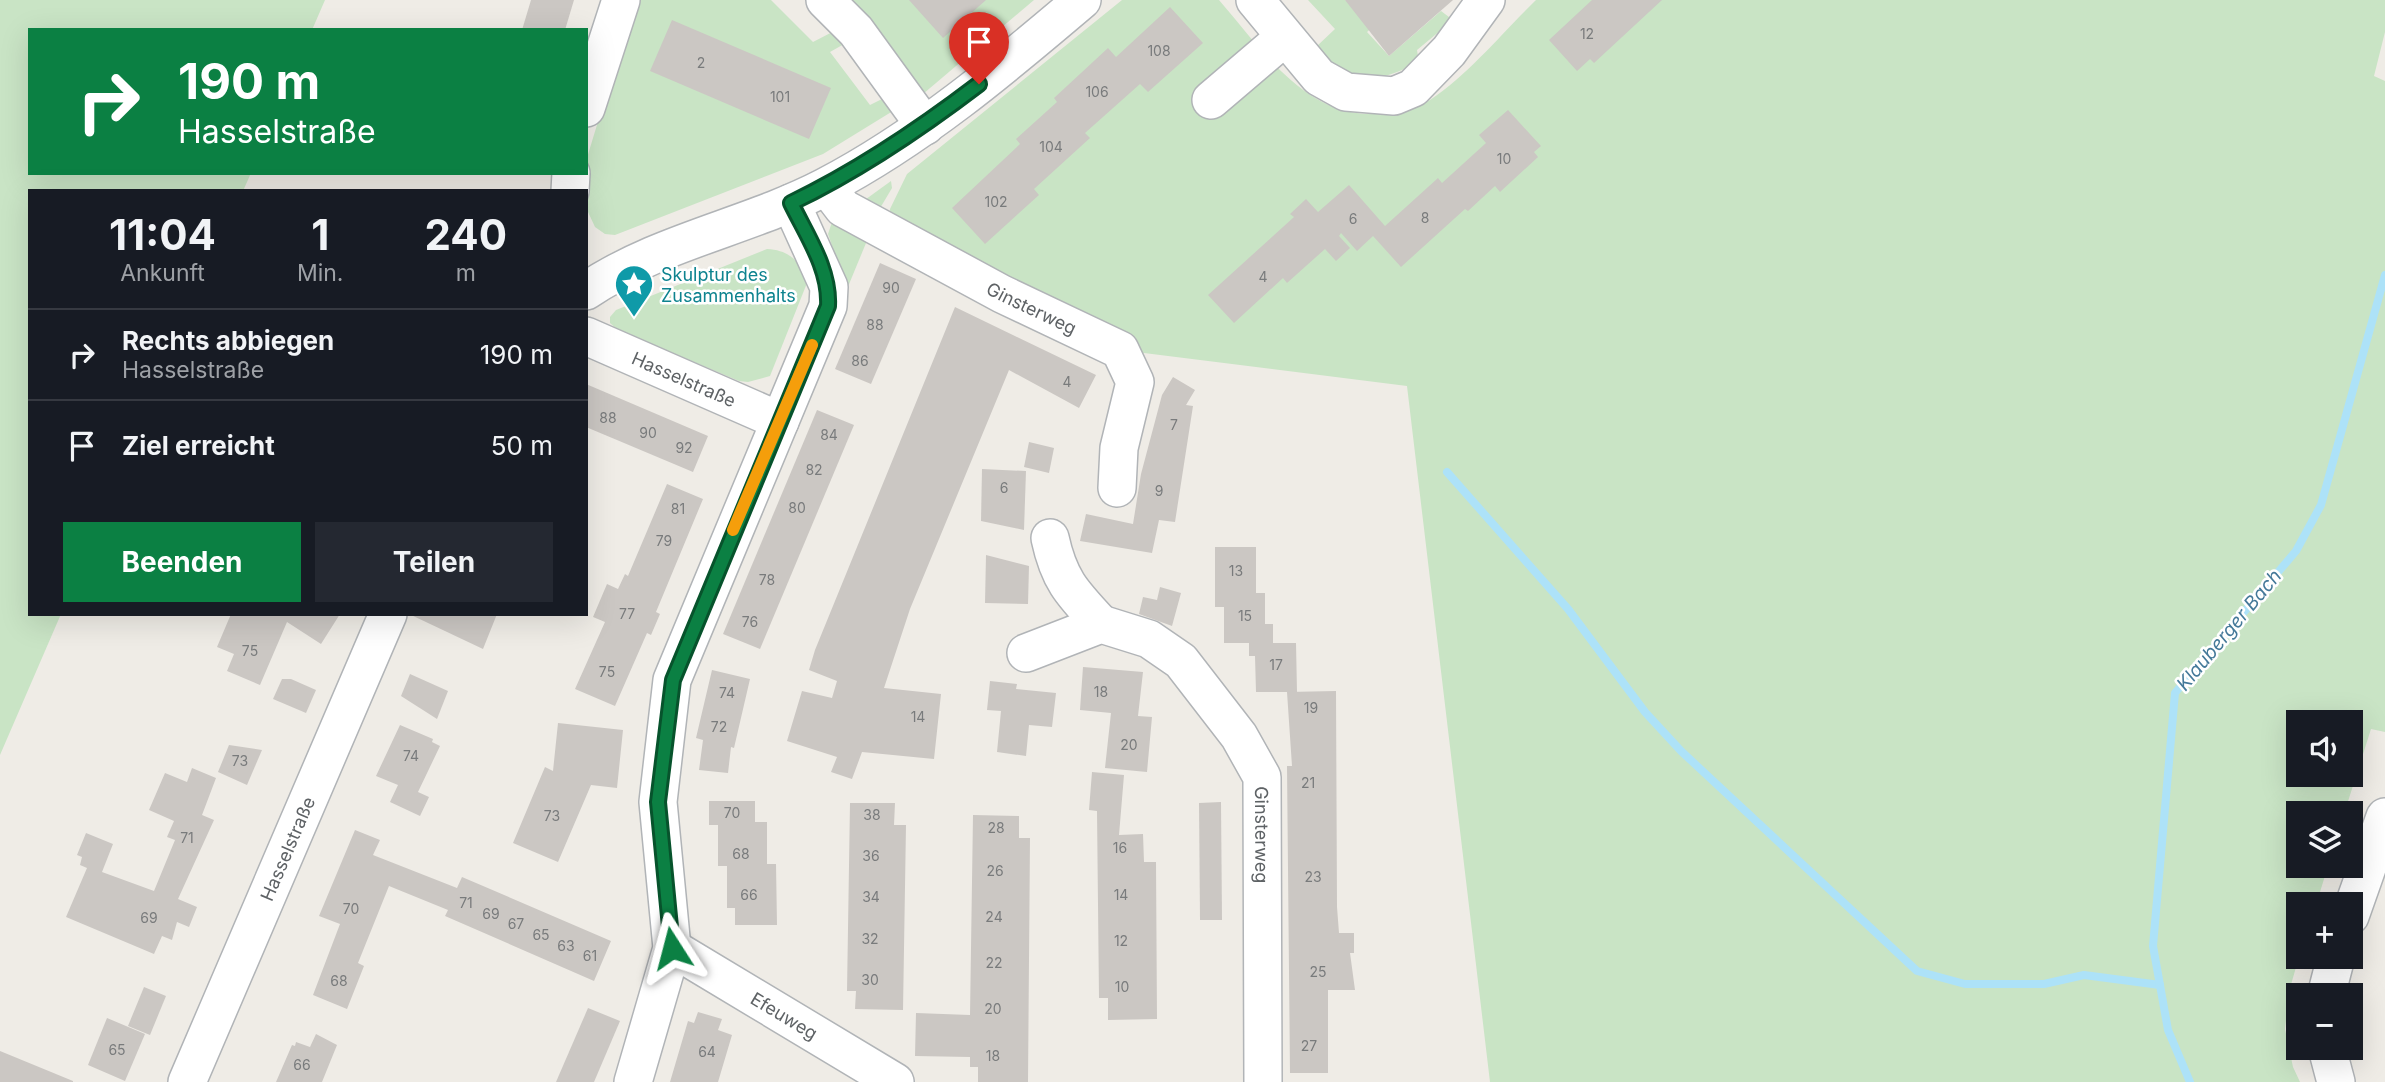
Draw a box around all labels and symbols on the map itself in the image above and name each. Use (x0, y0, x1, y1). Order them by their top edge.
pin (949, 12.0, 1009, 84)
house number: 12 (1580, 25, 1594, 42)
house number: 108 (1147, 42, 1171, 59)
house number: 2 (697, 54, 705, 71)
house number: 106 (1085, 83, 1109, 100)
house number: 101 (770, 88, 790, 105)
house number: 104 (1039, 138, 1063, 155)
house number: 10 (1497, 150, 1511, 167)
house number: 102 (984, 193, 1008, 210)
house number: 8 (1421, 209, 1429, 226)
house number: 6 (1349, 210, 1357, 227)
place icon: Skulptur des Zusammenhalts (613, 263, 655, 318)
place label: Skulptur des Zusammenhalts (661, 264, 796, 306)
house number: 4 (1258, 268, 1268, 285)
street label: Ginsterweg (983, 277, 1080, 338)
house number: 90 (882, 279, 900, 296)
house number: 88 (866, 316, 884, 333)
street label: Hasselstraße (629, 347, 739, 411)
house number: 86 (851, 352, 869, 369)
house number: 4 (1062, 373, 1072, 390)
house number: 88 (599, 409, 617, 426)
house number: 7 (1170, 416, 1178, 433)
house number: 90 (639, 424, 657, 441)
house number: 84 (820, 426, 838, 443)
house number: 92 (675, 439, 693, 456)
house number: 82 (805, 461, 823, 478)
house number: 6 (1000, 479, 1008, 496)
house number: 9 (1155, 482, 1163, 499)
house number: 80 (788, 499, 806, 516)
house number: 81 (671, 500, 685, 517)
house number: 79 (656, 532, 672, 549)
house number: 13 (1229, 562, 1243, 579)
water label: Klauberger Bach (2172, 565, 2286, 695)
house number: 78 (759, 571, 775, 588)
house number: 77 (619, 605, 635, 622)
house number: 15 (1238, 607, 1252, 624)
house number: 76 (742, 613, 758, 630)
house number: 75 (242, 642, 258, 659)
house number: 17 (1269, 656, 1283, 673)
house number: 75 (599, 663, 615, 680)
house number: 18 (1094, 683, 1108, 700)
house number: 74 (719, 684, 735, 701)
house number: 19 (1304, 699, 1318, 716)
house number: 14 (911, 708, 925, 725)
house number: 72 (711, 718, 727, 735)
house number: 20 (1120, 736, 1138, 753)
house number: 74 (403, 747, 419, 764)
house number: 73 (232, 752, 248, 769)
house number: 21 (1301, 774, 1315, 791)
street label: Ginsterweg (1252, 786, 1273, 883)
street label: Hasselstraße (256, 793, 319, 904)
house number: 70 (724, 804, 740, 821)
house number: 38 (863, 806, 881, 823)
house number: 73 (544, 807, 560, 824)
house number: 28 (987, 819, 1005, 836)
house number: 71 (180, 829, 194, 846)
house number: 16 (1113, 839, 1127, 856)
house number: 68 (732, 845, 750, 862)
house number: 36 (862, 847, 880, 864)
house number: 26 (986, 862, 1004, 879)
house number: 23 (1304, 868, 1322, 885)
house number: 66 (740, 886, 758, 903)
house number: 14 (1114, 886, 1128, 903)
house number: 34 (862, 888, 880, 905)
house number: 71 (459, 894, 473, 911)
house number: 70 (343, 900, 359, 917)
house number: 69 (482, 905, 500, 922)
house number: 24 (985, 908, 1003, 925)
house number: 69 (140, 909, 158, 926)
position arrow (635, 911, 709, 985)
house number: 67 (508, 915, 524, 932)
house number: 65 (532, 926, 550, 943)
house number: 32 (861, 930, 879, 947)
house number: 12 (1114, 932, 1128, 949)
house number: 63 (557, 937, 575, 954)
house number: 61 (583, 947, 597, 964)
house number: 22 (985, 954, 1003, 971)
house number: 25 (1309, 963, 1327, 980)
house number: 30 (861, 971, 879, 988)
house number: 68 (330, 972, 348, 989)
house number: 10 (1115, 978, 1129, 995)
street label: Efeuweg (747, 987, 821, 1044)
house number: 20 (984, 1000, 1002, 1017)
house number: 27 (1301, 1037, 1317, 1054)
house number: 65 (108, 1041, 126, 1058)
house number: 64 (698, 1043, 716, 1060)
house number: 18 (986, 1047, 1000, 1064)
house number: 66 (293, 1056, 311, 1073)

